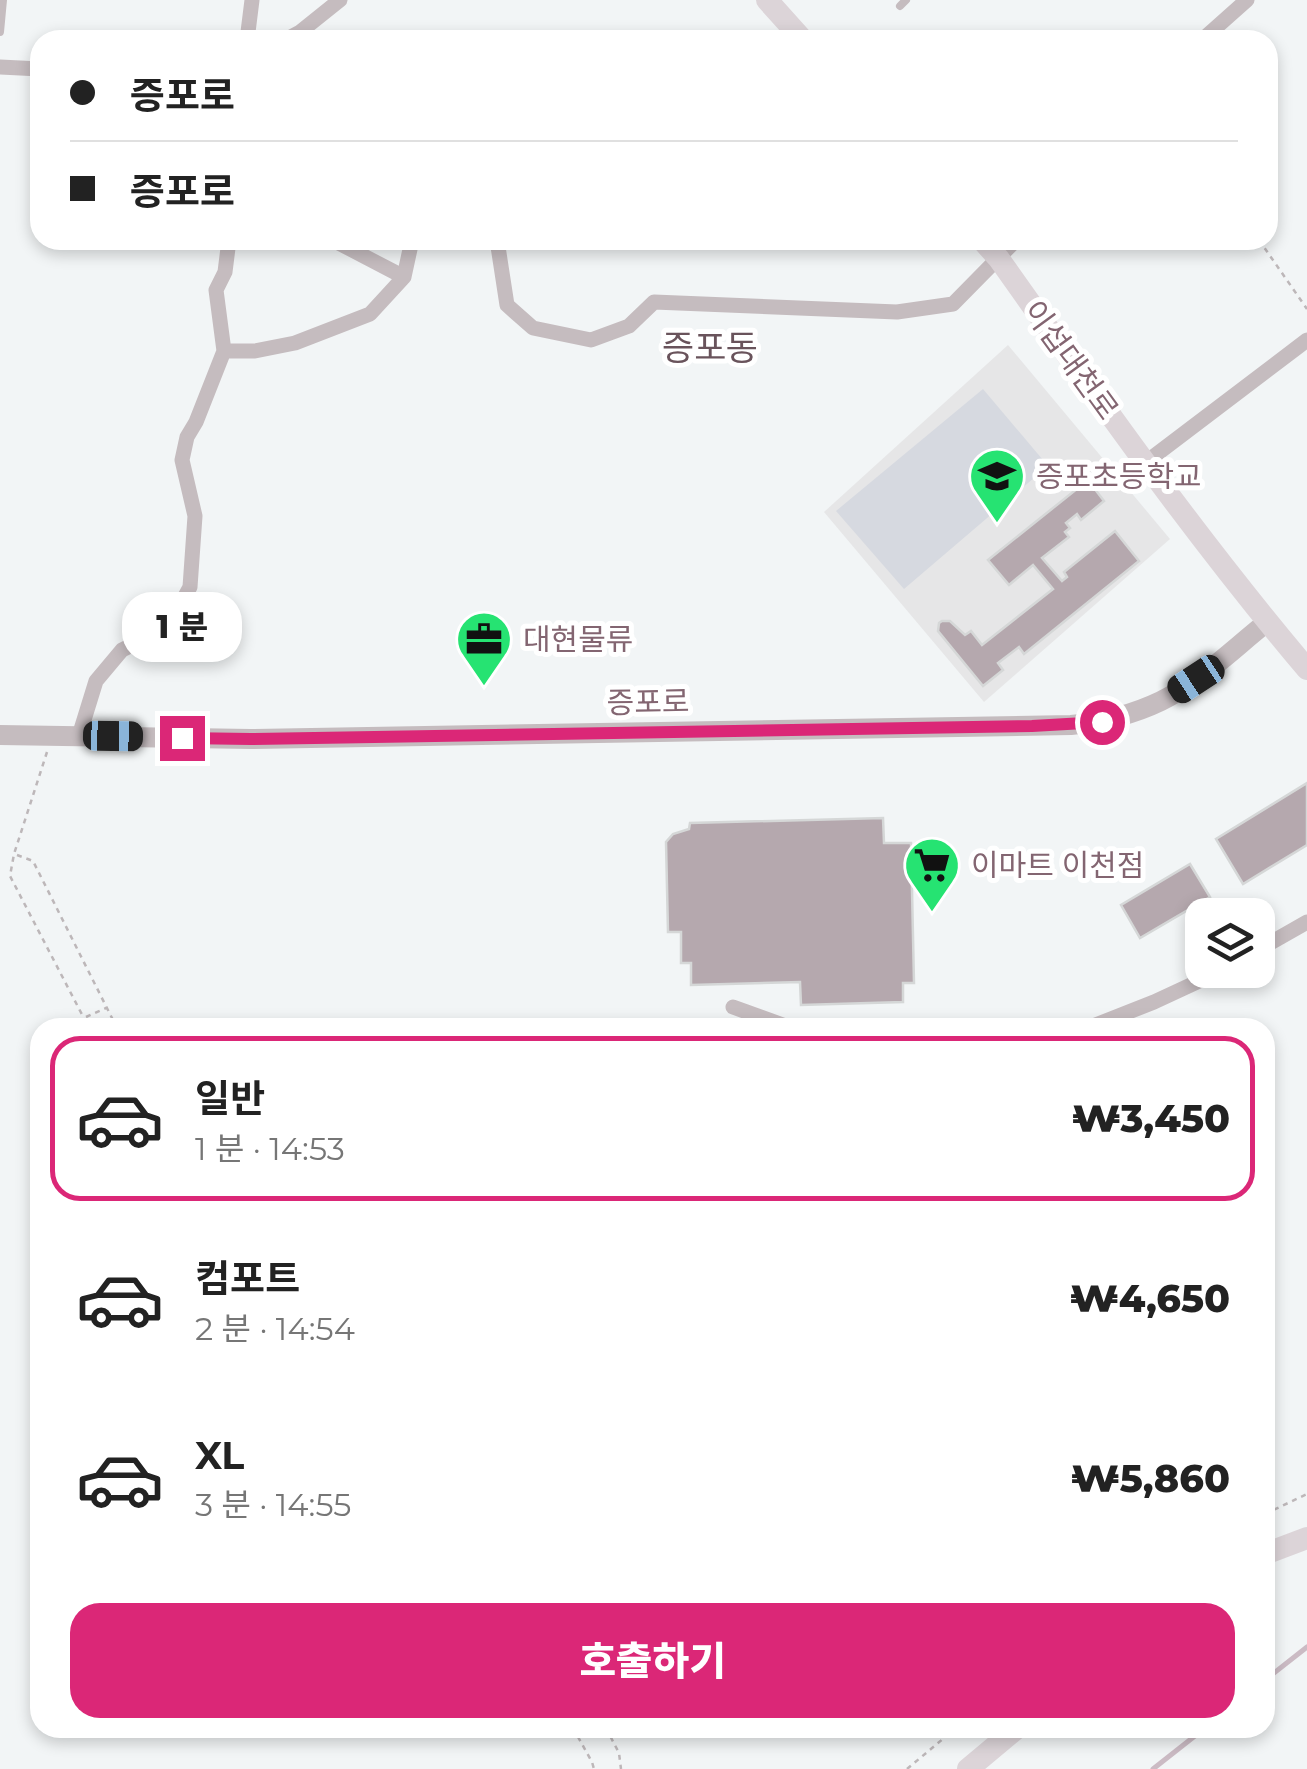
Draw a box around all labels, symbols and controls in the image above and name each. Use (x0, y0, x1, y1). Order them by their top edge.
text: 증포로 (130, 72, 235, 119)
text: 증포로 (130, 168, 235, 215)
street label: 이섭대천로 (1015, 293, 1127, 427)
district label: 증포동 (662, 326, 758, 369)
school or university icon: 증포초등학교 (967, 446, 1027, 525)
place label: 증포초등학교 (1036, 458, 1202, 495)
callout: 1 분 (122, 593, 242, 663)
text: 1 분 (156, 607, 208, 646)
office icon: 대현물류 (454, 609, 514, 688)
place label: 대현물류 (523, 621, 633, 658)
car (1163, 650, 1229, 708)
street label: 증포로 (606, 683, 690, 721)
route start (1080, 700, 1125, 745)
route end (160, 716, 205, 761)
car (83, 720, 143, 752)
supermarket icon: 이마트 이천점 (902, 835, 962, 914)
place label: 이마트 이천점 (971, 847, 1144, 884)
map controls (1185, 898, 1275, 988)
button: layers (1185, 898, 1275, 988)
icon: car (75, 1074, 165, 1164)
text: 일반 (195, 1075, 265, 1122)
text: ₩3,450 (1072, 1095, 1230, 1142)
text: 1 분 · 14:53 (195, 1129, 345, 1168)
icon: car (75, 1254, 165, 1344)
text: 컴포트 (195, 1255, 300, 1302)
text: ₩4,650 (1070, 1275, 1230, 1322)
text: 2 분 · 14:54 (195, 1309, 355, 1348)
text: XL (195, 1432, 244, 1479)
icon: car (75, 1434, 165, 1524)
text: ₩5,860 (1071, 1455, 1230, 1502)
text: 3 분 · 14:55 (195, 1485, 351, 1524)
button: 호출하기 (70, 1603, 1235, 1718)

